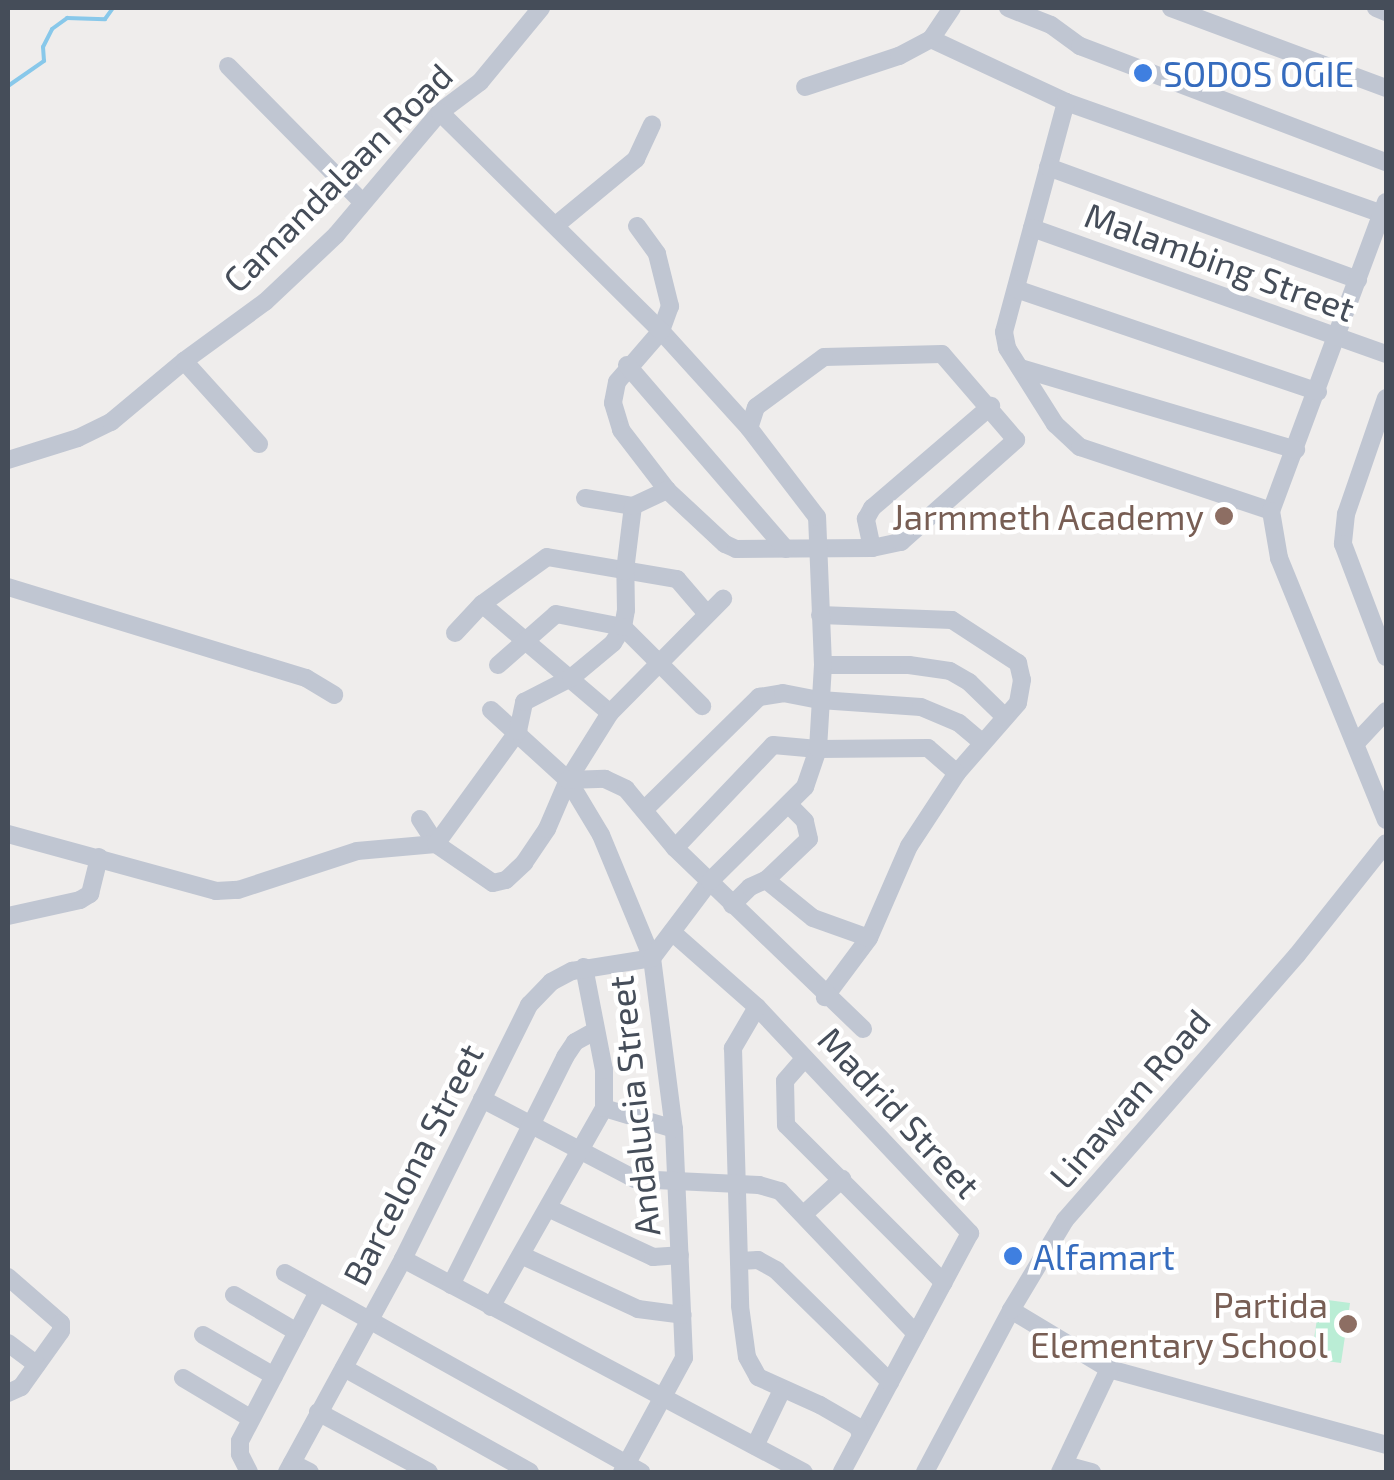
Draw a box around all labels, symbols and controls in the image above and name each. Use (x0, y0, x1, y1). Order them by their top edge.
place label: SODOS OGIE (1163, 52, 1354, 94)
street label: Camandalaan Road (214, 54, 460, 300)
marker: SODOS OGIE (1132, 62, 1154, 84)
street label: Malambing Street (1080, 193, 1360, 329)
place label: Jarmmeth Academy (891, 495, 1204, 537)
marker: Jarmmeth Academy (1213, 505, 1235, 527)
street label: Andalucia Street (598, 974, 668, 1238)
street label: Linawan Road (1040, 1000, 1218, 1196)
street label: Madrid Street (810, 1018, 990, 1206)
street label: Barcelona Street (333, 1036, 491, 1292)
place label: Alfamart (1033, 1235, 1175, 1277)
marker: Alfamart (1002, 1245, 1024, 1267)
place label: Partida Elementary School (1029, 1283, 1328, 1365)
marker: Partida Elementary School (1337, 1313, 1359, 1335)

